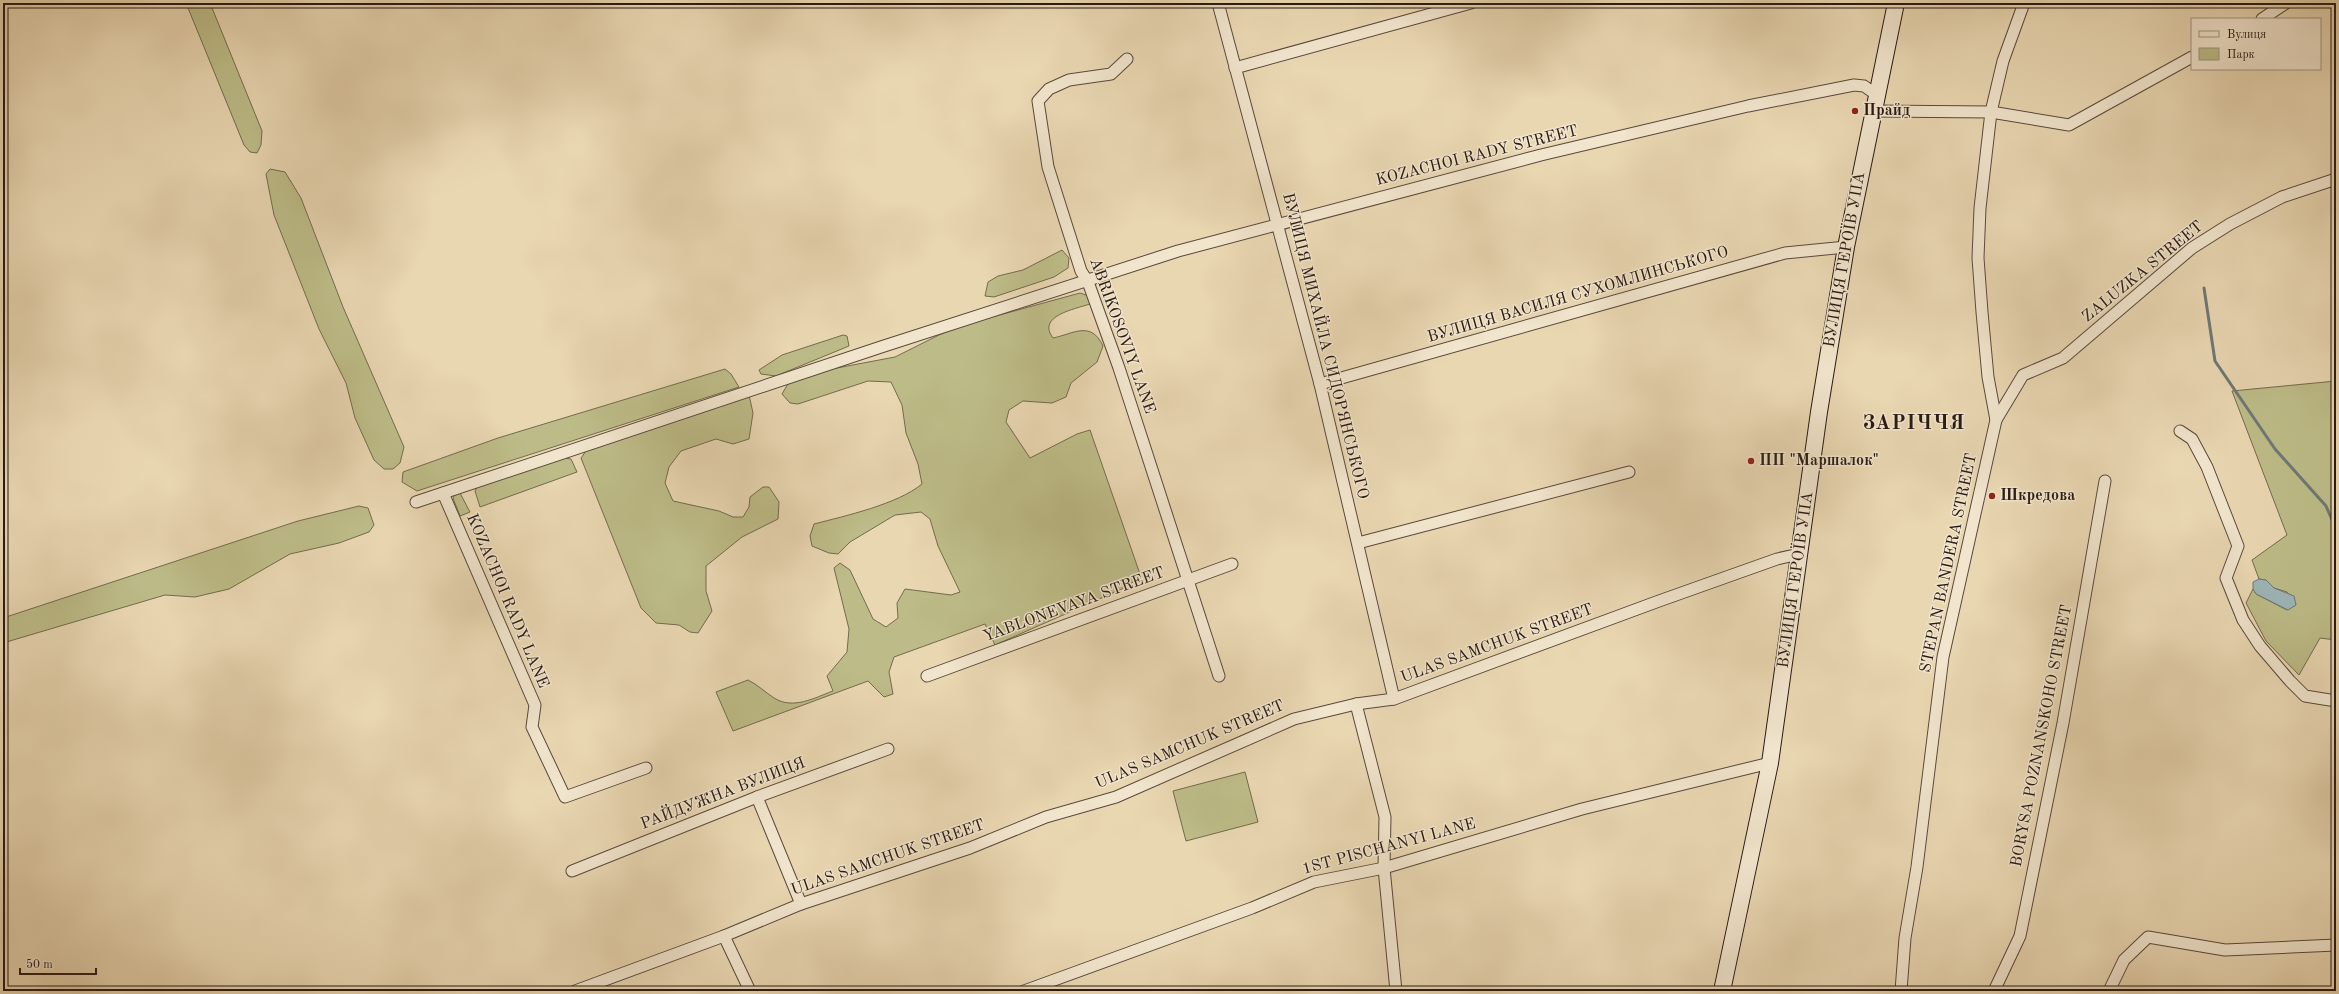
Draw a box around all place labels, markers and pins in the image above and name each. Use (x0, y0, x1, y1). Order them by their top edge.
place label: Прайд (1863, 103, 1910, 119)
marker: Прайд (1850, 106, 1860, 116)
place label: ПП "Маршалок" (1759, 453, 1879, 469)
marker: ПП "Маршалок" (1746, 456, 1756, 466)
place label: Шкредова (2000, 488, 2075, 504)
marker: Шкредова (1987, 491, 1997, 501)

